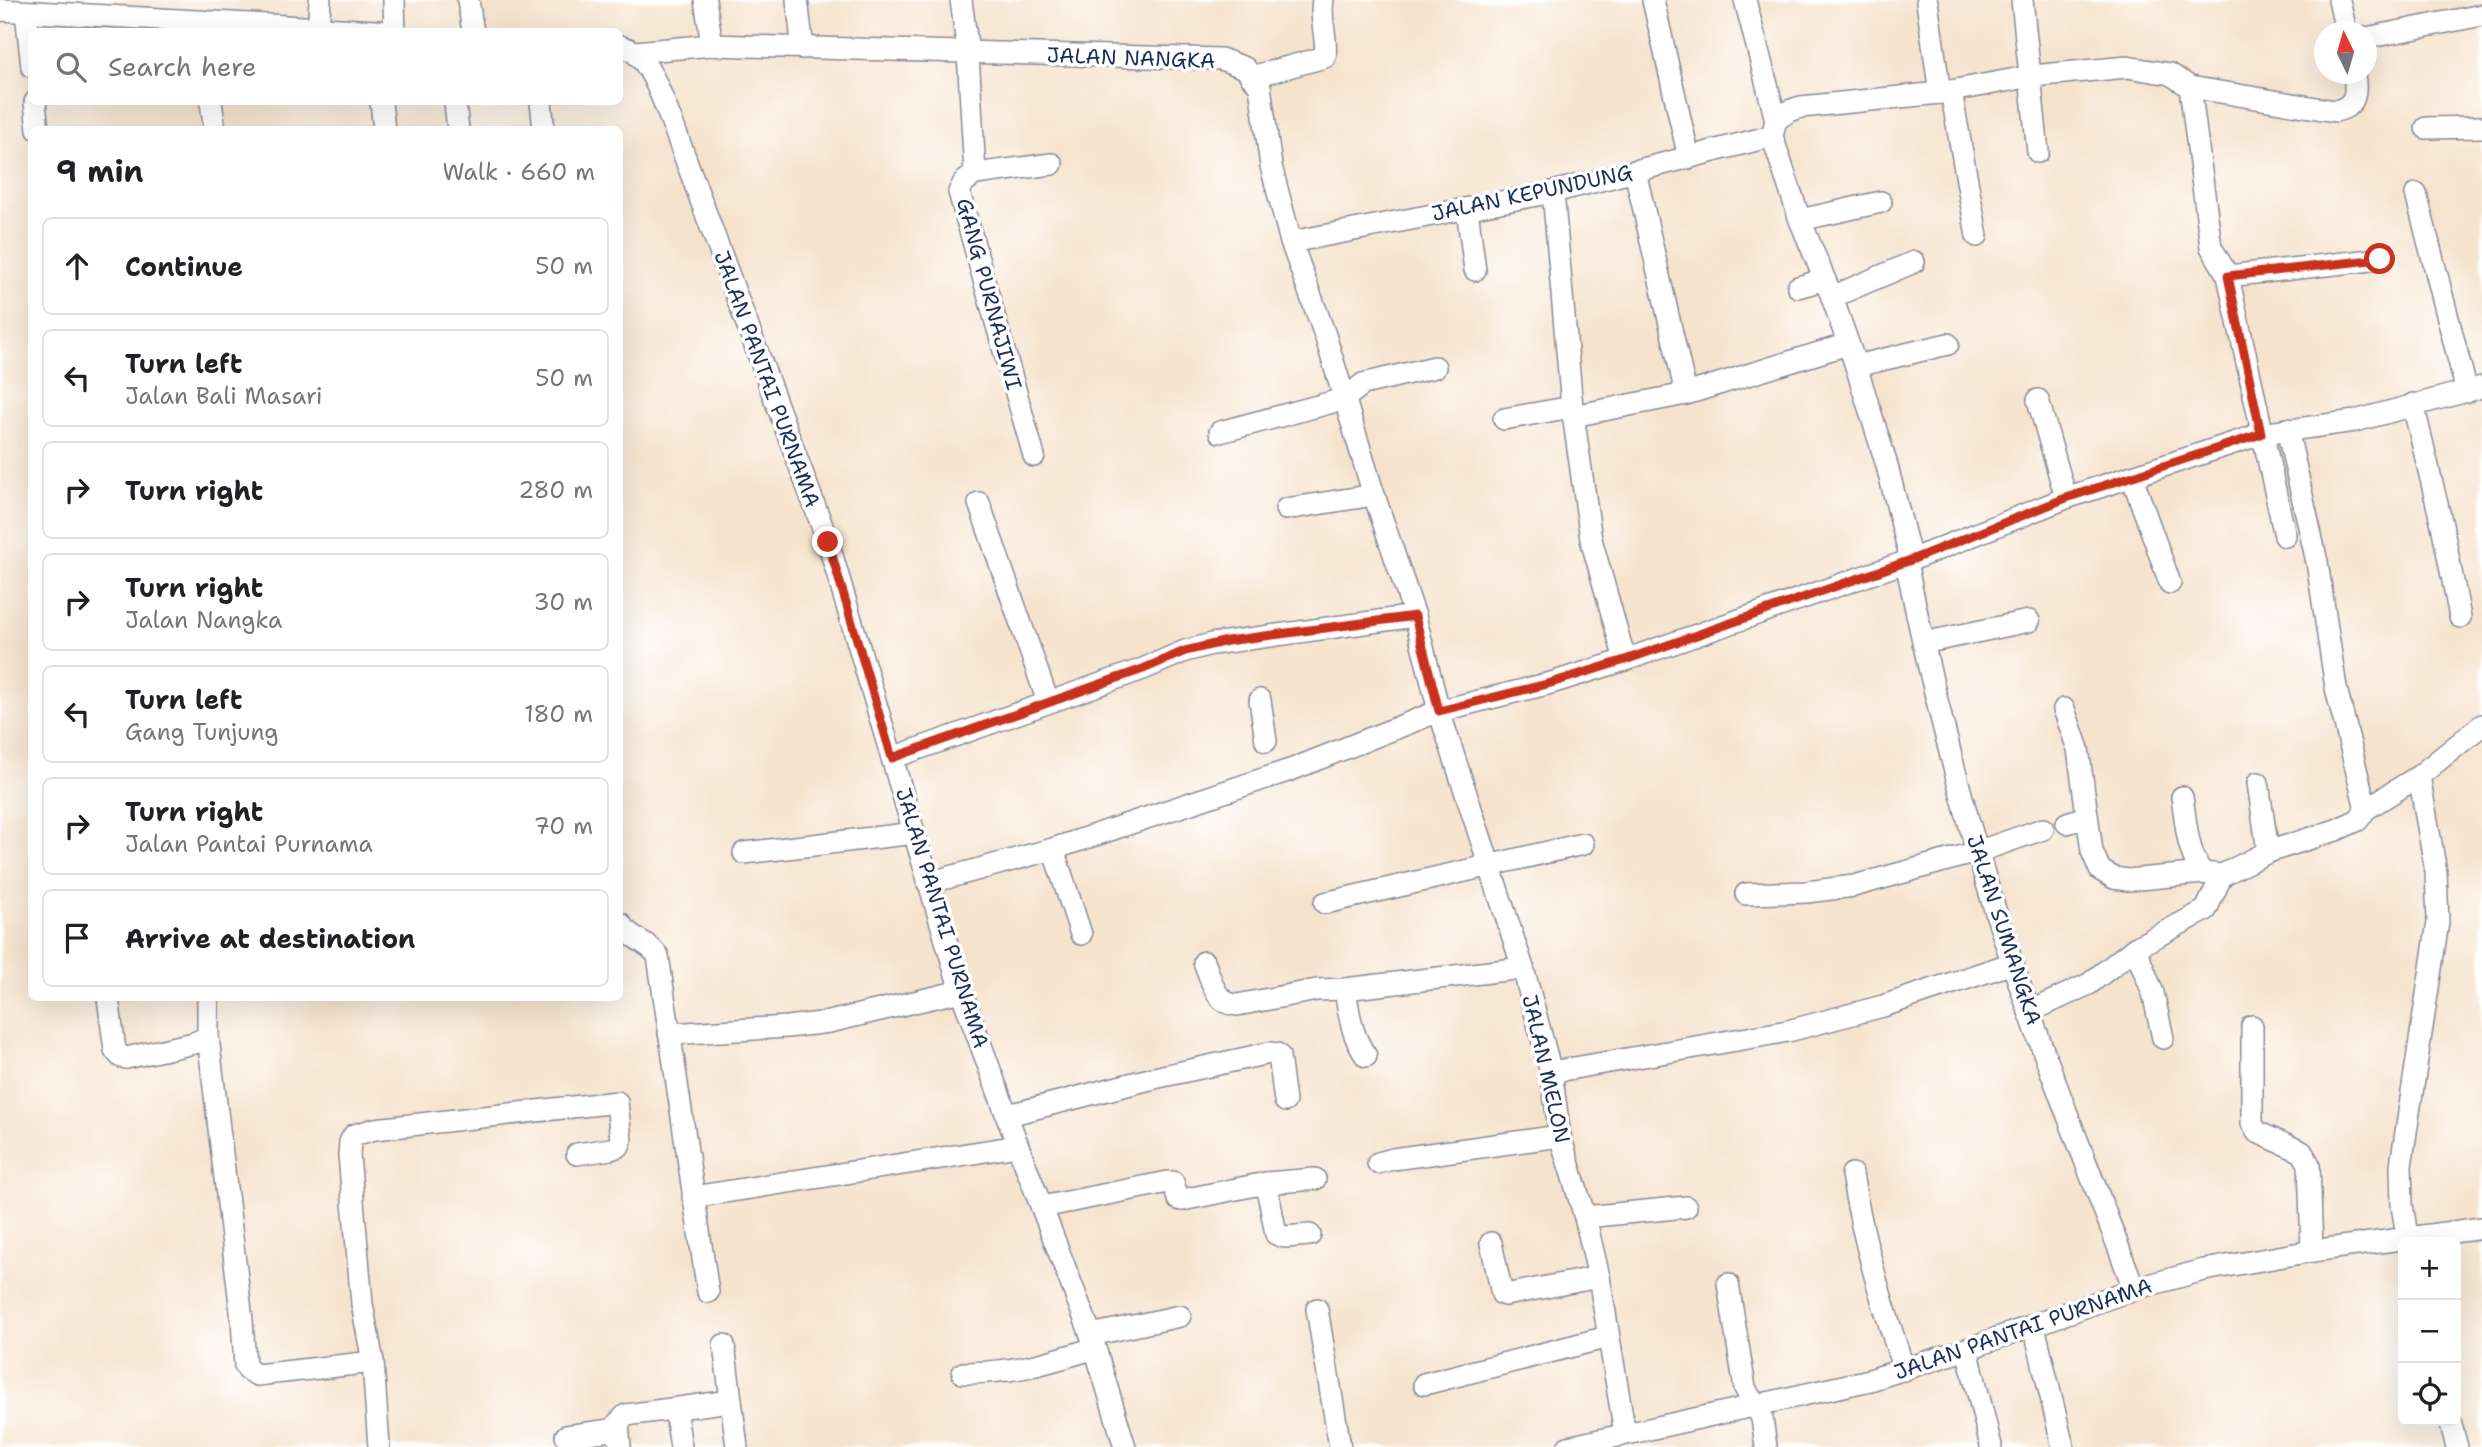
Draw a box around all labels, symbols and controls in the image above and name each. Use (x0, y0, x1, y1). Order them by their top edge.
north arrow (2314, 21, 2377, 84)
search box (28, 28, 623, 105)
street label: JALAN NANGKA (1046, 41, 1216, 75)
icon: search (52, 48, 90, 86)
text: Search here (108, 49, 257, 84)
text: 9 min (56, 151, 143, 192)
text: Walk · 660 m (442, 157, 595, 187)
street label: JALAN KEPUNDUNG (1429, 158, 1635, 228)
street label: GANG PURNAJIWI (950, 195, 1028, 393)
route start (2364, 243, 2395, 274)
icon: ahead (58, 247, 96, 285)
street label: JALAN PANTAI PURNAMA (707, 247, 827, 511)
text: Continue (125, 249, 243, 284)
text: 50 m (535, 251, 593, 281)
text: Turn left (125, 346, 242, 381)
icon: left (58, 359, 96, 397)
text: 50 m (535, 363, 593, 393)
text: Jalan Bali Masari (125, 381, 323, 411)
icon: right (58, 471, 96, 509)
text: Turn right (125, 473, 263, 508)
text: 280 m (518, 475, 593, 505)
route end (812, 526, 843, 557)
text: Turn right (125, 570, 263, 605)
icon: right (58, 583, 96, 621)
text: 30 m (534, 587, 593, 617)
text: Jalan Nangka (125, 605, 282, 635)
text: Turn left (125, 682, 242, 717)
icon: left (58, 695, 96, 733)
text: 180 m (524, 699, 593, 729)
text: Gang Tunjung (125, 717, 278, 747)
street label: JALAN PANTAI PURNAMA (889, 784, 995, 1052)
text: Turn right (125, 794, 263, 829)
icon: right (58, 807, 96, 845)
text: 70 m (534, 811, 593, 841)
text: Jalan Pantai Purnama (125, 829, 373, 859)
street label: JALAN SUMANGKA (1960, 831, 2048, 1029)
icon: arrive (58, 919, 96, 957)
text: Arrive at destination (125, 921, 415, 956)
street label: JALAN MELON (1515, 992, 1577, 1146)
map controls (2398, 1237, 2461, 1426)
button: + (2398, 1237, 2461, 1300)
street label: JALAN PANTAI PURNAMA (1890, 1272, 2156, 1386)
button: − (2398, 1300, 2461, 1363)
button: locate (2398, 1363, 2461, 1426)

